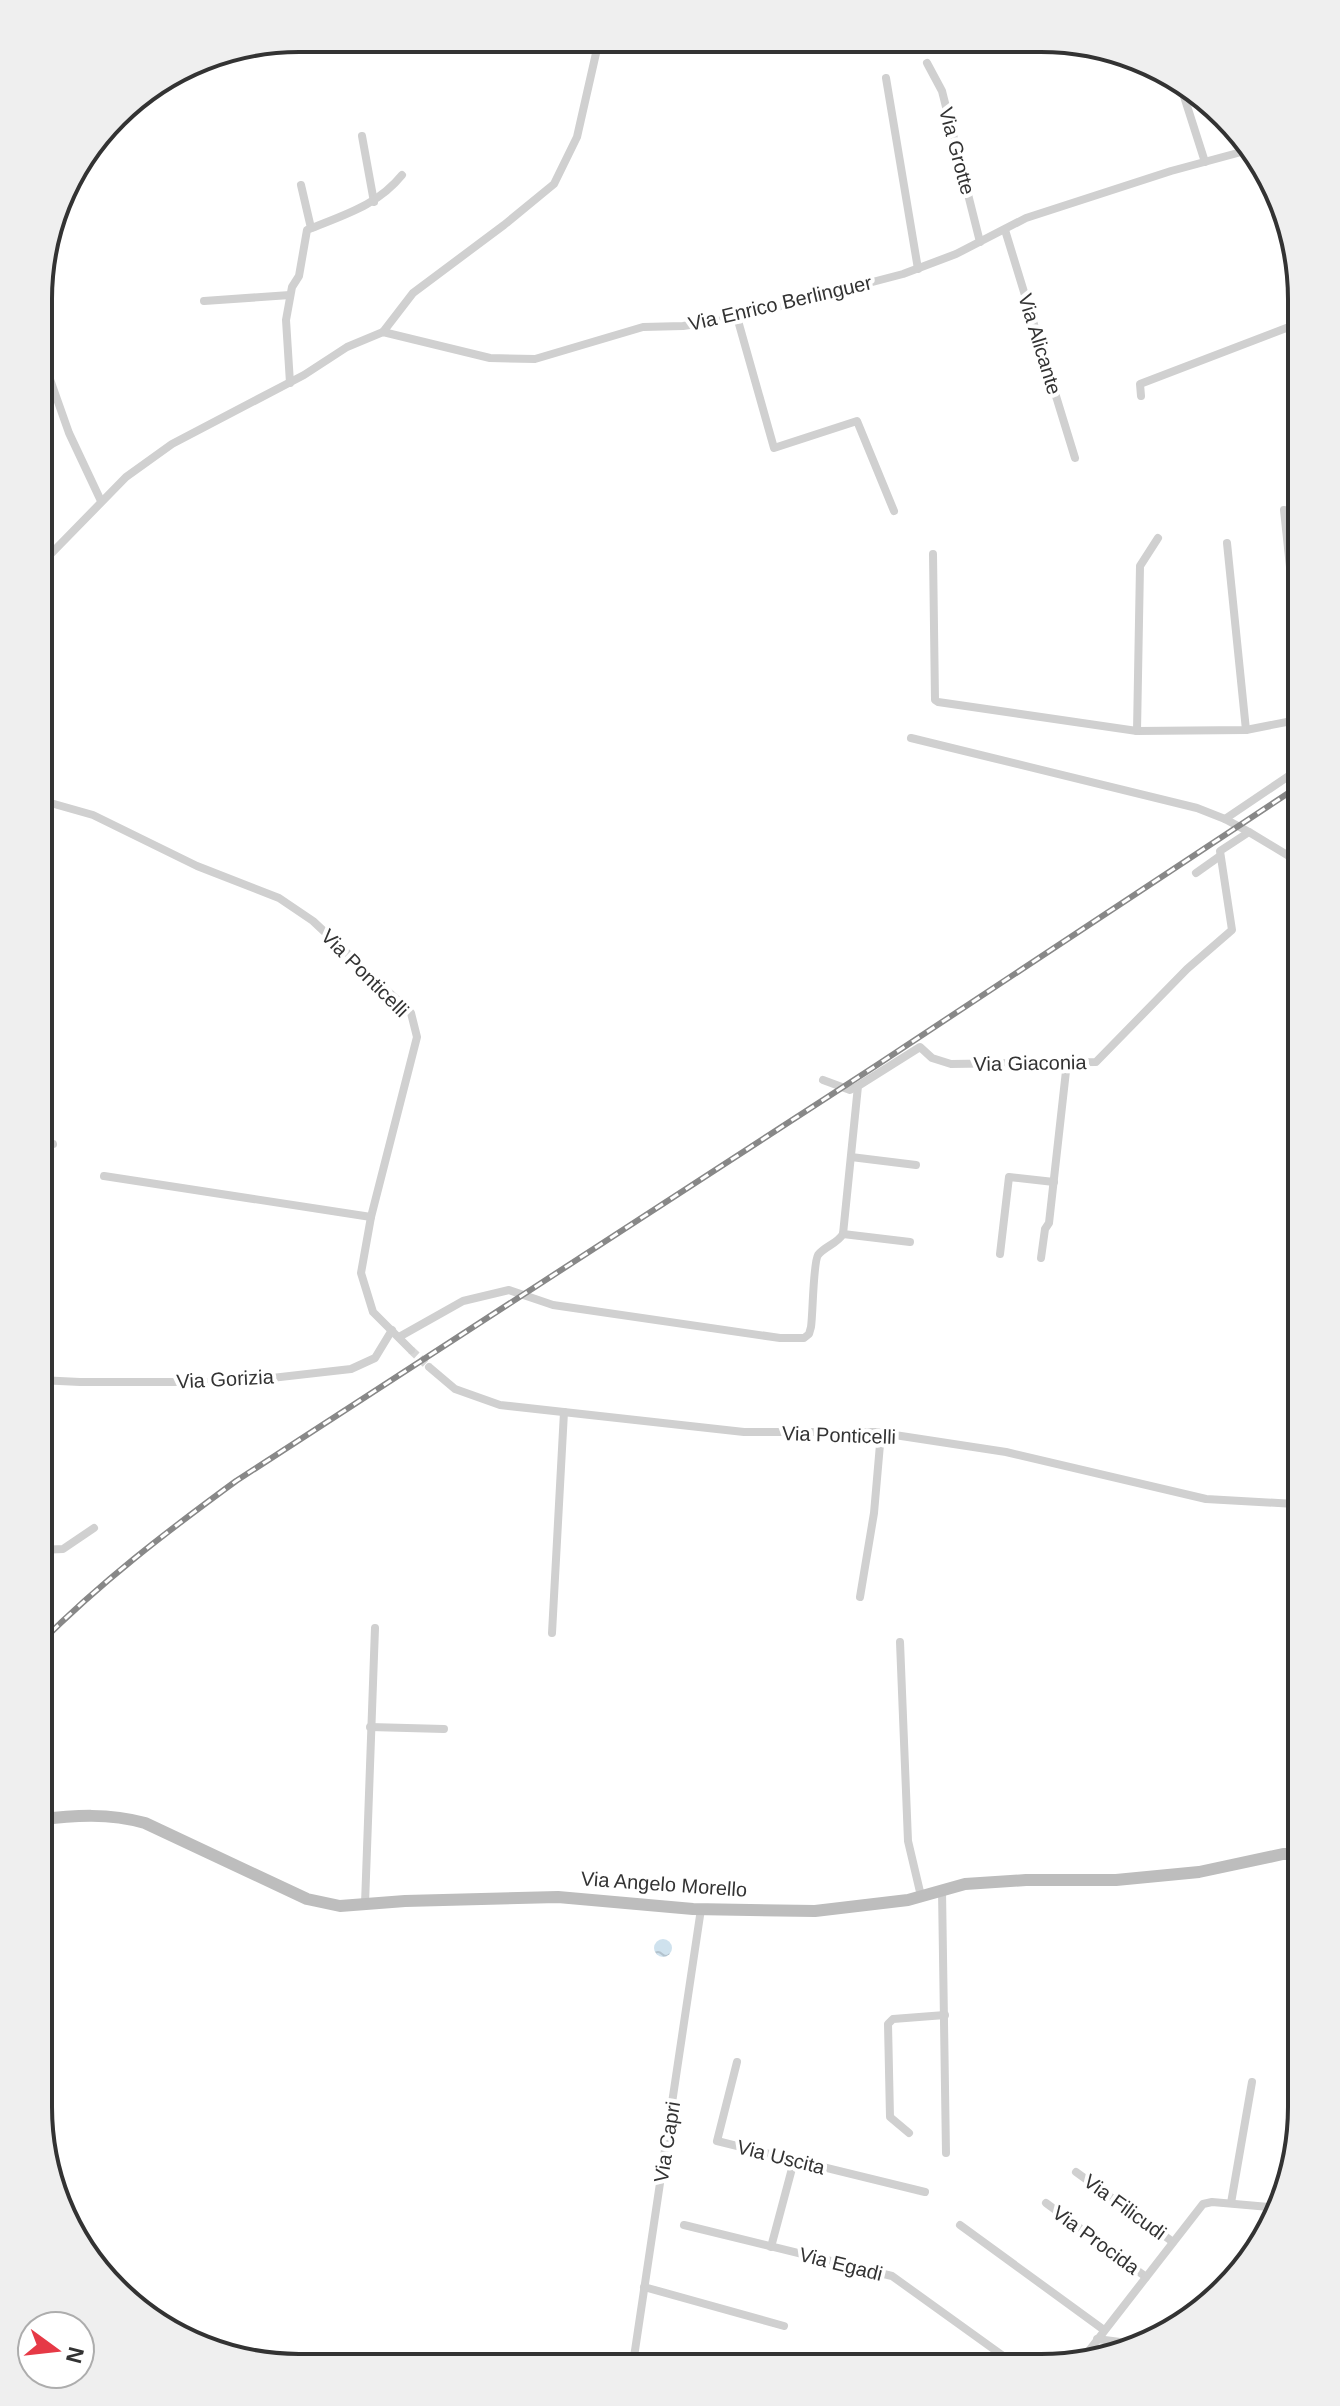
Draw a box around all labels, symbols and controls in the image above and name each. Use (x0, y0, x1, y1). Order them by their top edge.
street label: Via Grotte (935, 105, 979, 197)
street label: Via Enrico Berlinguer (686, 271, 874, 335)
street label: Via Alicante (1014, 291, 1066, 397)
street label: Via Ponticelli (317, 925, 413, 1021)
street label: Via Giaconia (973, 1051, 1088, 1075)
street label: Via Gorizia (176, 1365, 275, 1393)
street label: Via Ponticelli (782, 1422, 896, 1448)
street label: Via Angelo Morello (580, 1867, 748, 1901)
street label: Via Capri (650, 2100, 684, 2184)
street label: Via Uscita (735, 2135, 828, 2179)
street label: Via Filicudi (1080, 2170, 1170, 2244)
street label: Via Procida (1048, 2201, 1144, 2279)
street label: Via Egadi (797, 2243, 885, 2285)
north arrow (16, 2310, 96, 2390)
text: N (61, 2344, 89, 2366)

